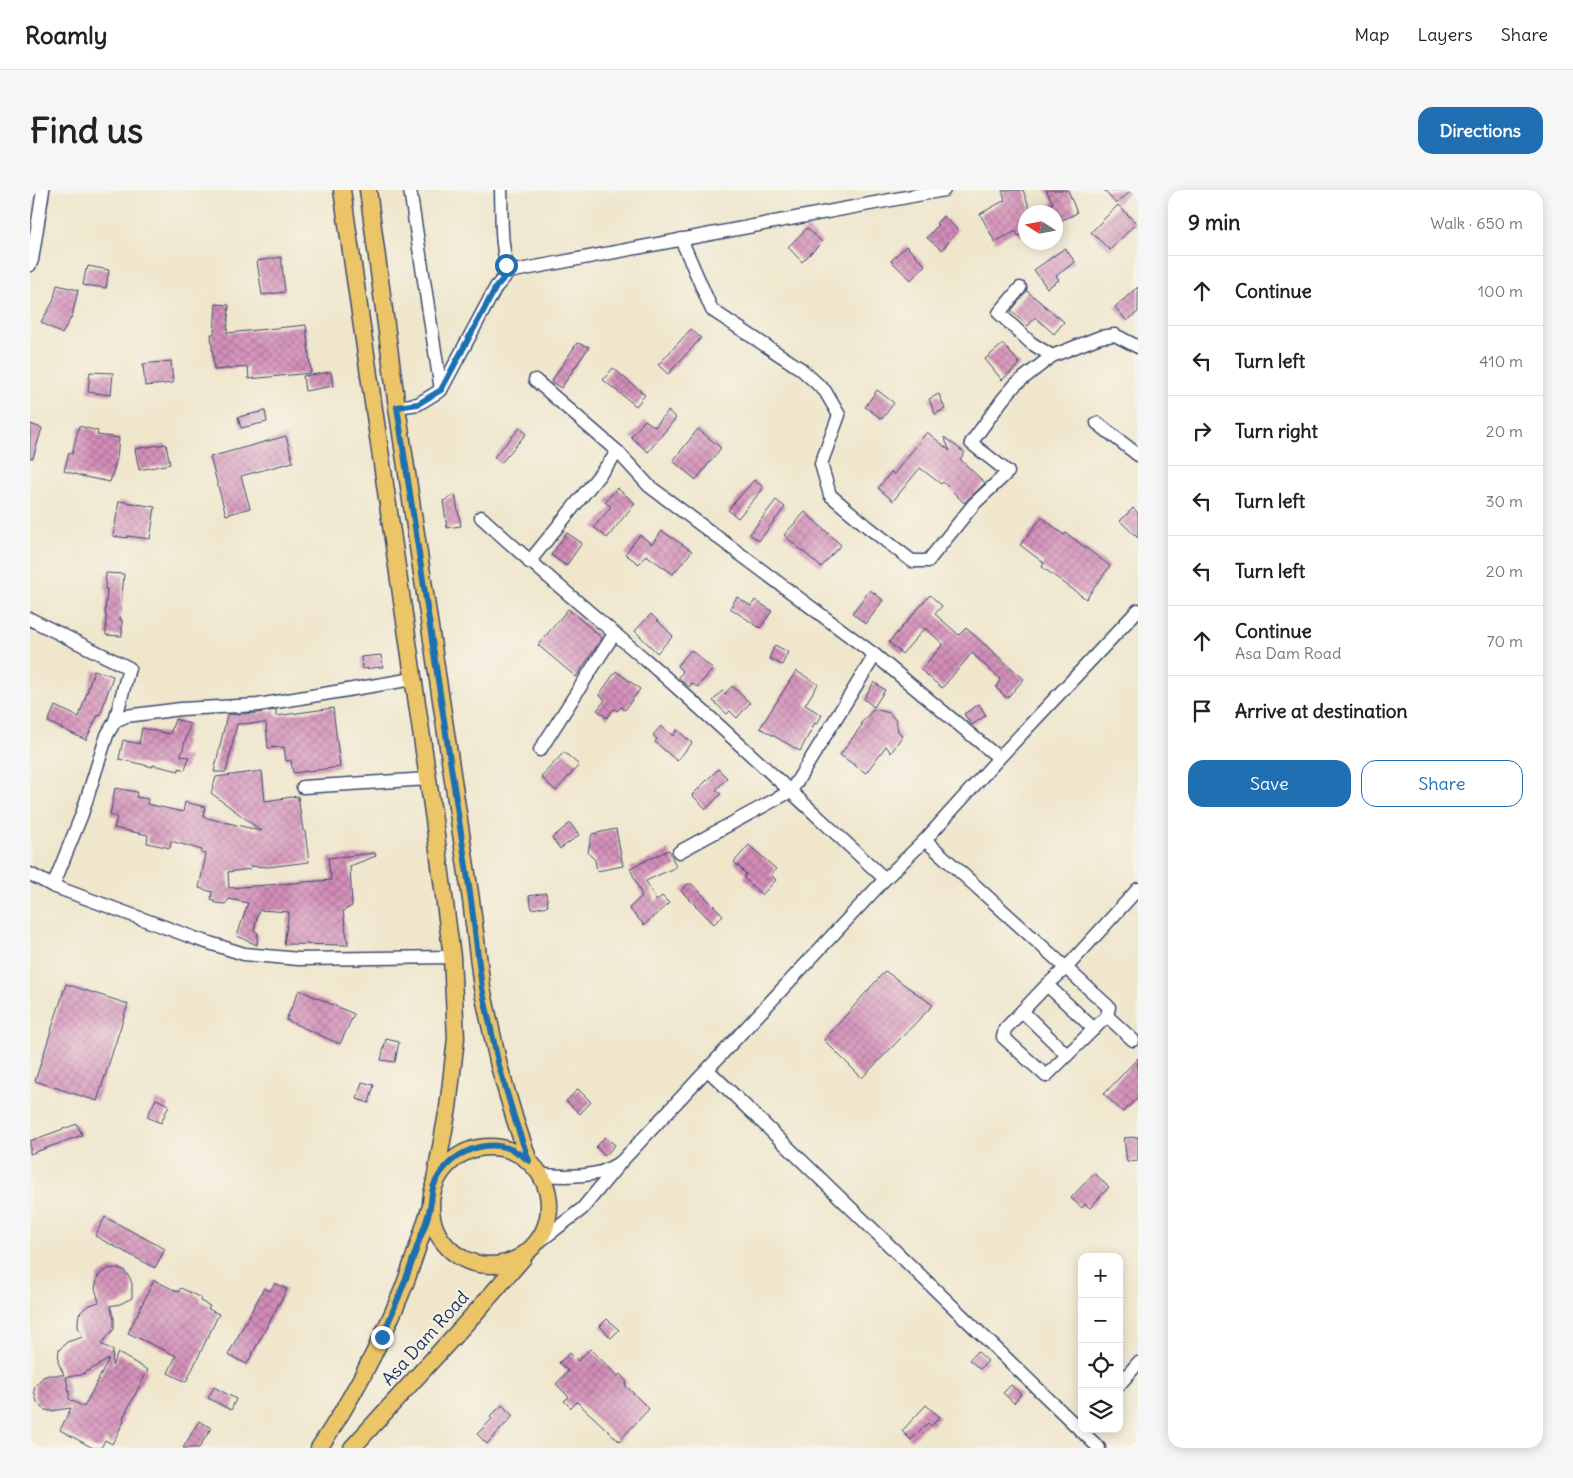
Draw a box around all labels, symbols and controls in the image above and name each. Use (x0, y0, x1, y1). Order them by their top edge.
text: Roamly (25, 20, 107, 50)
text: Map (1354, 23, 1389, 46)
text: Layers (1417, 23, 1473, 46)
text: Share (1501, 23, 1548, 46)
button: Directions (1418, 107, 1543, 154)
text: Find us (30, 108, 143, 152)
north arrow (1018, 205, 1063, 250)
text: 9 min (1188, 209, 1240, 236)
text: Walk · 650 m (1430, 213, 1523, 233)
route start (495, 254, 518, 277)
icon: ahead (1188, 277, 1216, 305)
text: Continue (1235, 279, 1312, 303)
text: 100 m (1478, 281, 1523, 301)
icon: left (1188, 347, 1216, 375)
text: Turn left (1235, 349, 1305, 373)
text: 410 m (1479, 351, 1523, 371)
icon: right (1188, 417, 1216, 445)
text: Turn right (1235, 419, 1318, 443)
text: 20 m (1486, 421, 1523, 441)
icon: left (1188, 487, 1216, 515)
text: Turn left (1235, 489, 1305, 513)
text: 30 m (1486, 491, 1523, 511)
icon: left (1188, 557, 1216, 585)
text: Turn left (1235, 559, 1305, 583)
text: 20 m (1486, 561, 1523, 581)
text: Continue (1235, 619, 1312, 643)
icon: ahead (1188, 627, 1216, 655)
text: 70 m (1487, 631, 1523, 651)
text: Asa Dam Road (1235, 643, 1341, 663)
icon: arrive (1188, 697, 1216, 725)
text: Arrive at destination (1235, 699, 1408, 723)
button: Save (1188, 760, 1351, 807)
button: Share (1361, 760, 1523, 807)
map controls (1078, 1253, 1123, 1433)
button: + (1078, 1253, 1123, 1298)
street label: Asa Dam Road (376, 1286, 474, 1390)
button: − (1078, 1298, 1123, 1343)
route end (371, 1326, 394, 1349)
button: locate (1078, 1343, 1123, 1388)
button: layers (1078, 1388, 1123, 1433)

